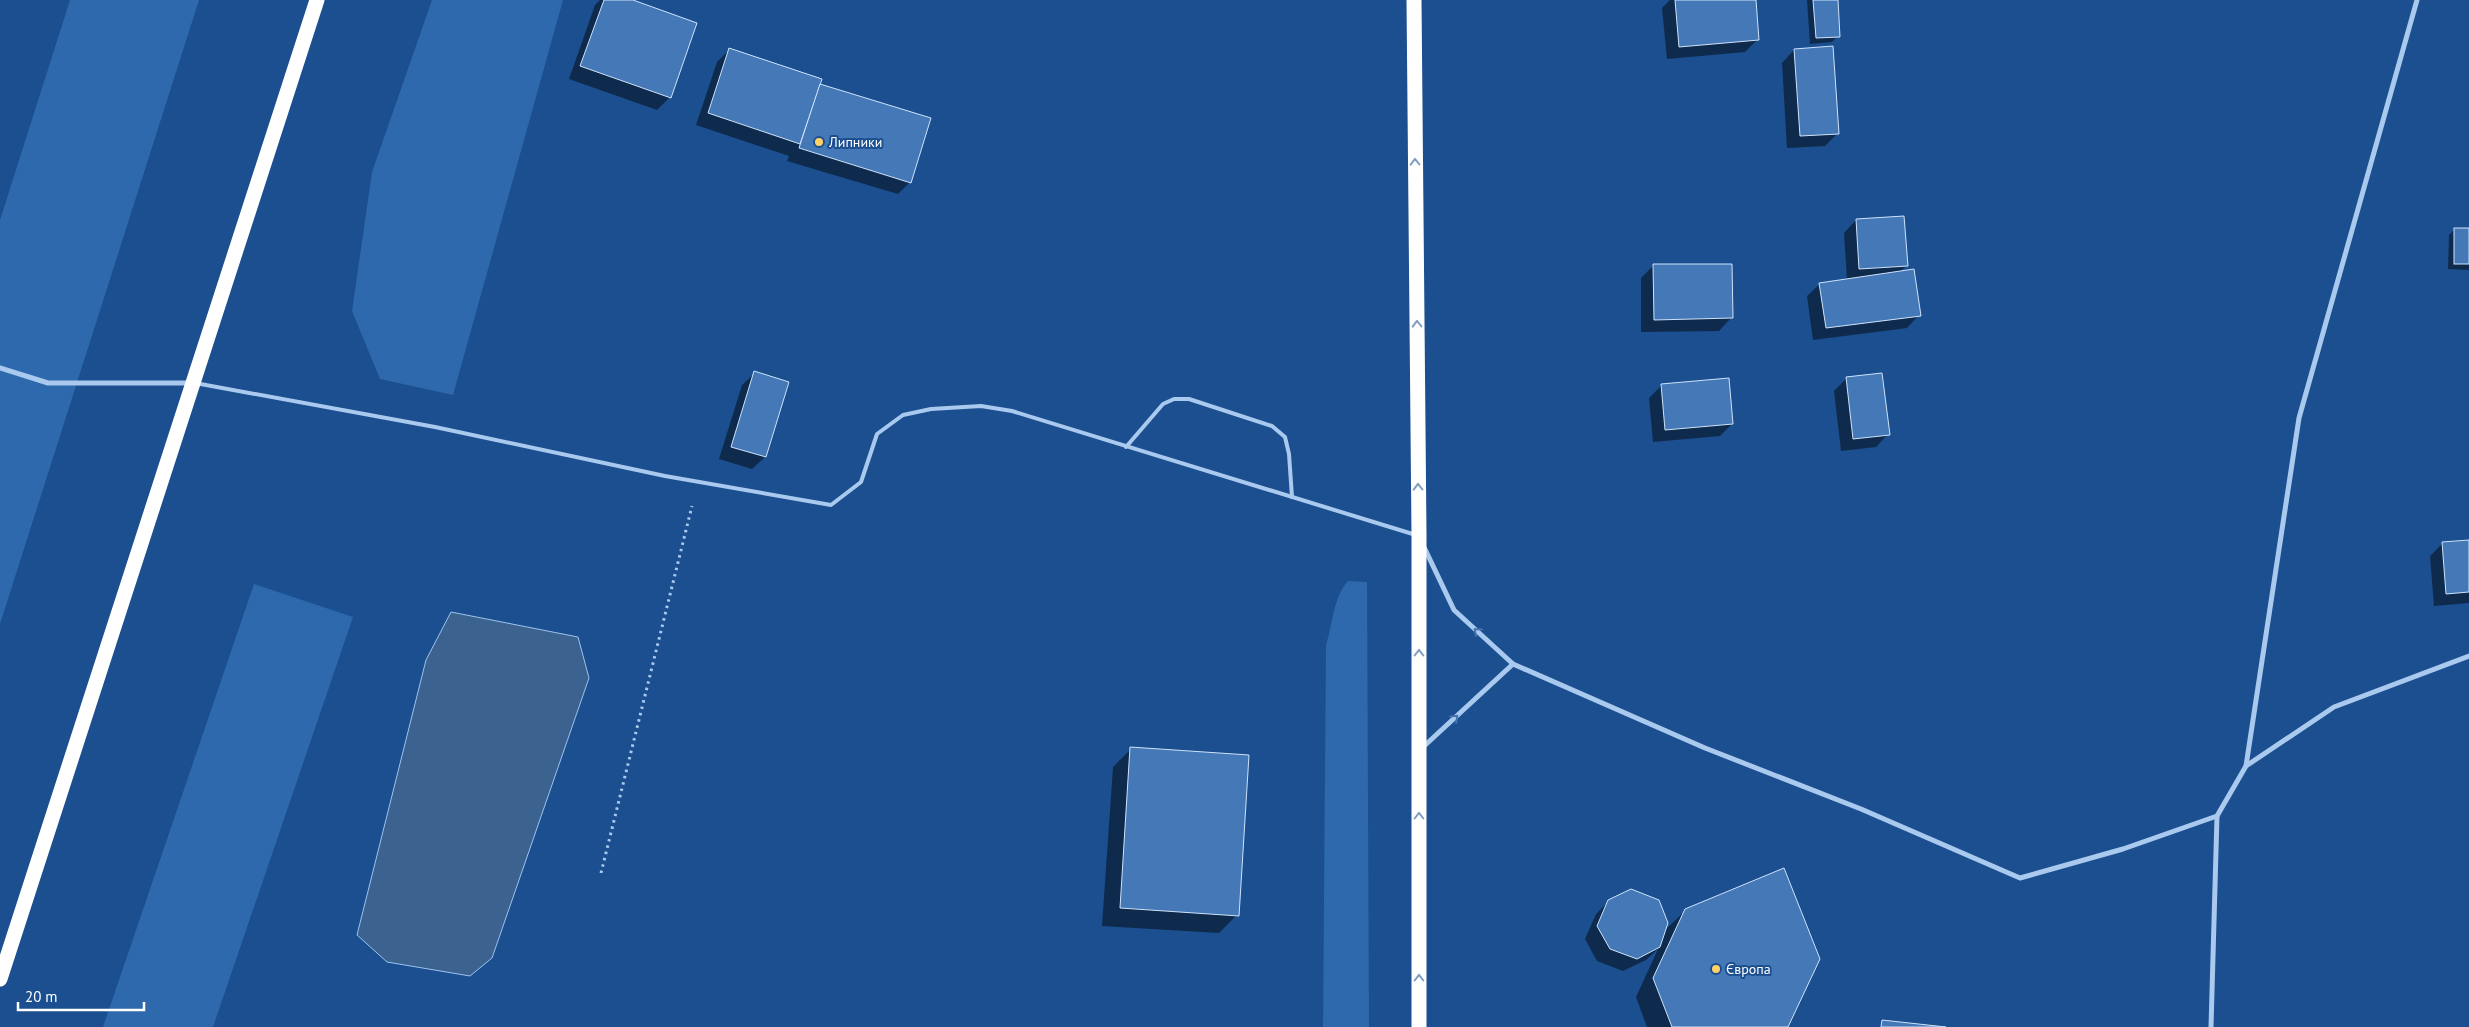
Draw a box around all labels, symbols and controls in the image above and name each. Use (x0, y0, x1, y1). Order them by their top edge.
place label: Липники (828, 133, 882, 151)
marker: Липники (813, 136, 825, 148)
one-way arrow (1410, 157, 1420, 165)
one-way arrow (1412, 320, 1422, 328)
one-way arrow (1413, 482, 1424, 490)
one-way arrow (1474, 628, 1483, 637)
one-way arrow (1414, 649, 1424, 657)
one-way arrow (1449, 715, 1458, 724)
one-way arrow (1414, 812, 1424, 820)
place label: Європа (1726, 960, 1771, 978)
marker: Європа (1710, 963, 1722, 975)
one-way arrow (1414, 974, 1424, 982)
scale bar (18, 980, 144, 1012)
text: 20 m (25, 987, 58, 1006)

